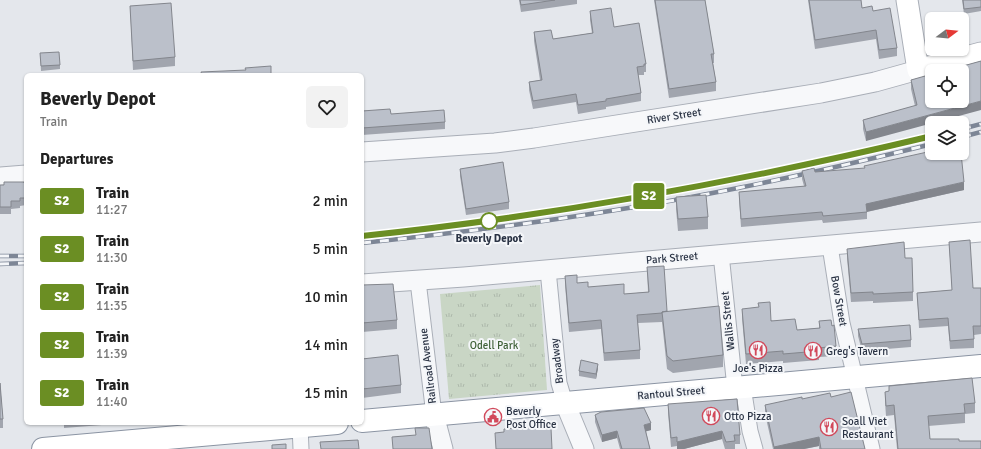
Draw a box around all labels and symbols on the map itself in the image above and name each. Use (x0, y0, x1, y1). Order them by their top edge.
north arrow (925, 12, 969, 56)
street label: River Street (646, 105, 702, 127)
line badge: S2 (631, 183, 667, 209)
marker: Beverly Depot (480, 212, 498, 230)
place label: Beverly Depot (456, 232, 522, 245)
street label: Park Street (645, 249, 699, 267)
street label: Bow Street (828, 275, 850, 328)
street label: Wallis Street (718, 290, 738, 351)
street label: Railroad Avenue (417, 327, 439, 405)
street label: Broadway (548, 337, 566, 385)
park label: Odell Park (470, 339, 519, 352)
restaurant icon: Joe's Pizza (748, 340, 768, 360)
restaurant icon: Greg's Tavern (803, 341, 823, 361)
place label: Greg's Tavern (826, 345, 888, 358)
place label: Joe's Pizza (733, 362, 784, 375)
street label: Rantoul Street (637, 384, 706, 402)
place label: Beverly Post Office (506, 405, 556, 431)
restaurant icon: Otto Pizza (701, 406, 721, 426)
public building icon: Beverly Post Office (483, 407, 503, 427)
place label: Otto Pizza (724, 410, 772, 423)
place label: Soall Viet Restaurant (842, 415, 894, 441)
restaurant icon: Soall Viet Restaurant (819, 417, 839, 437)

